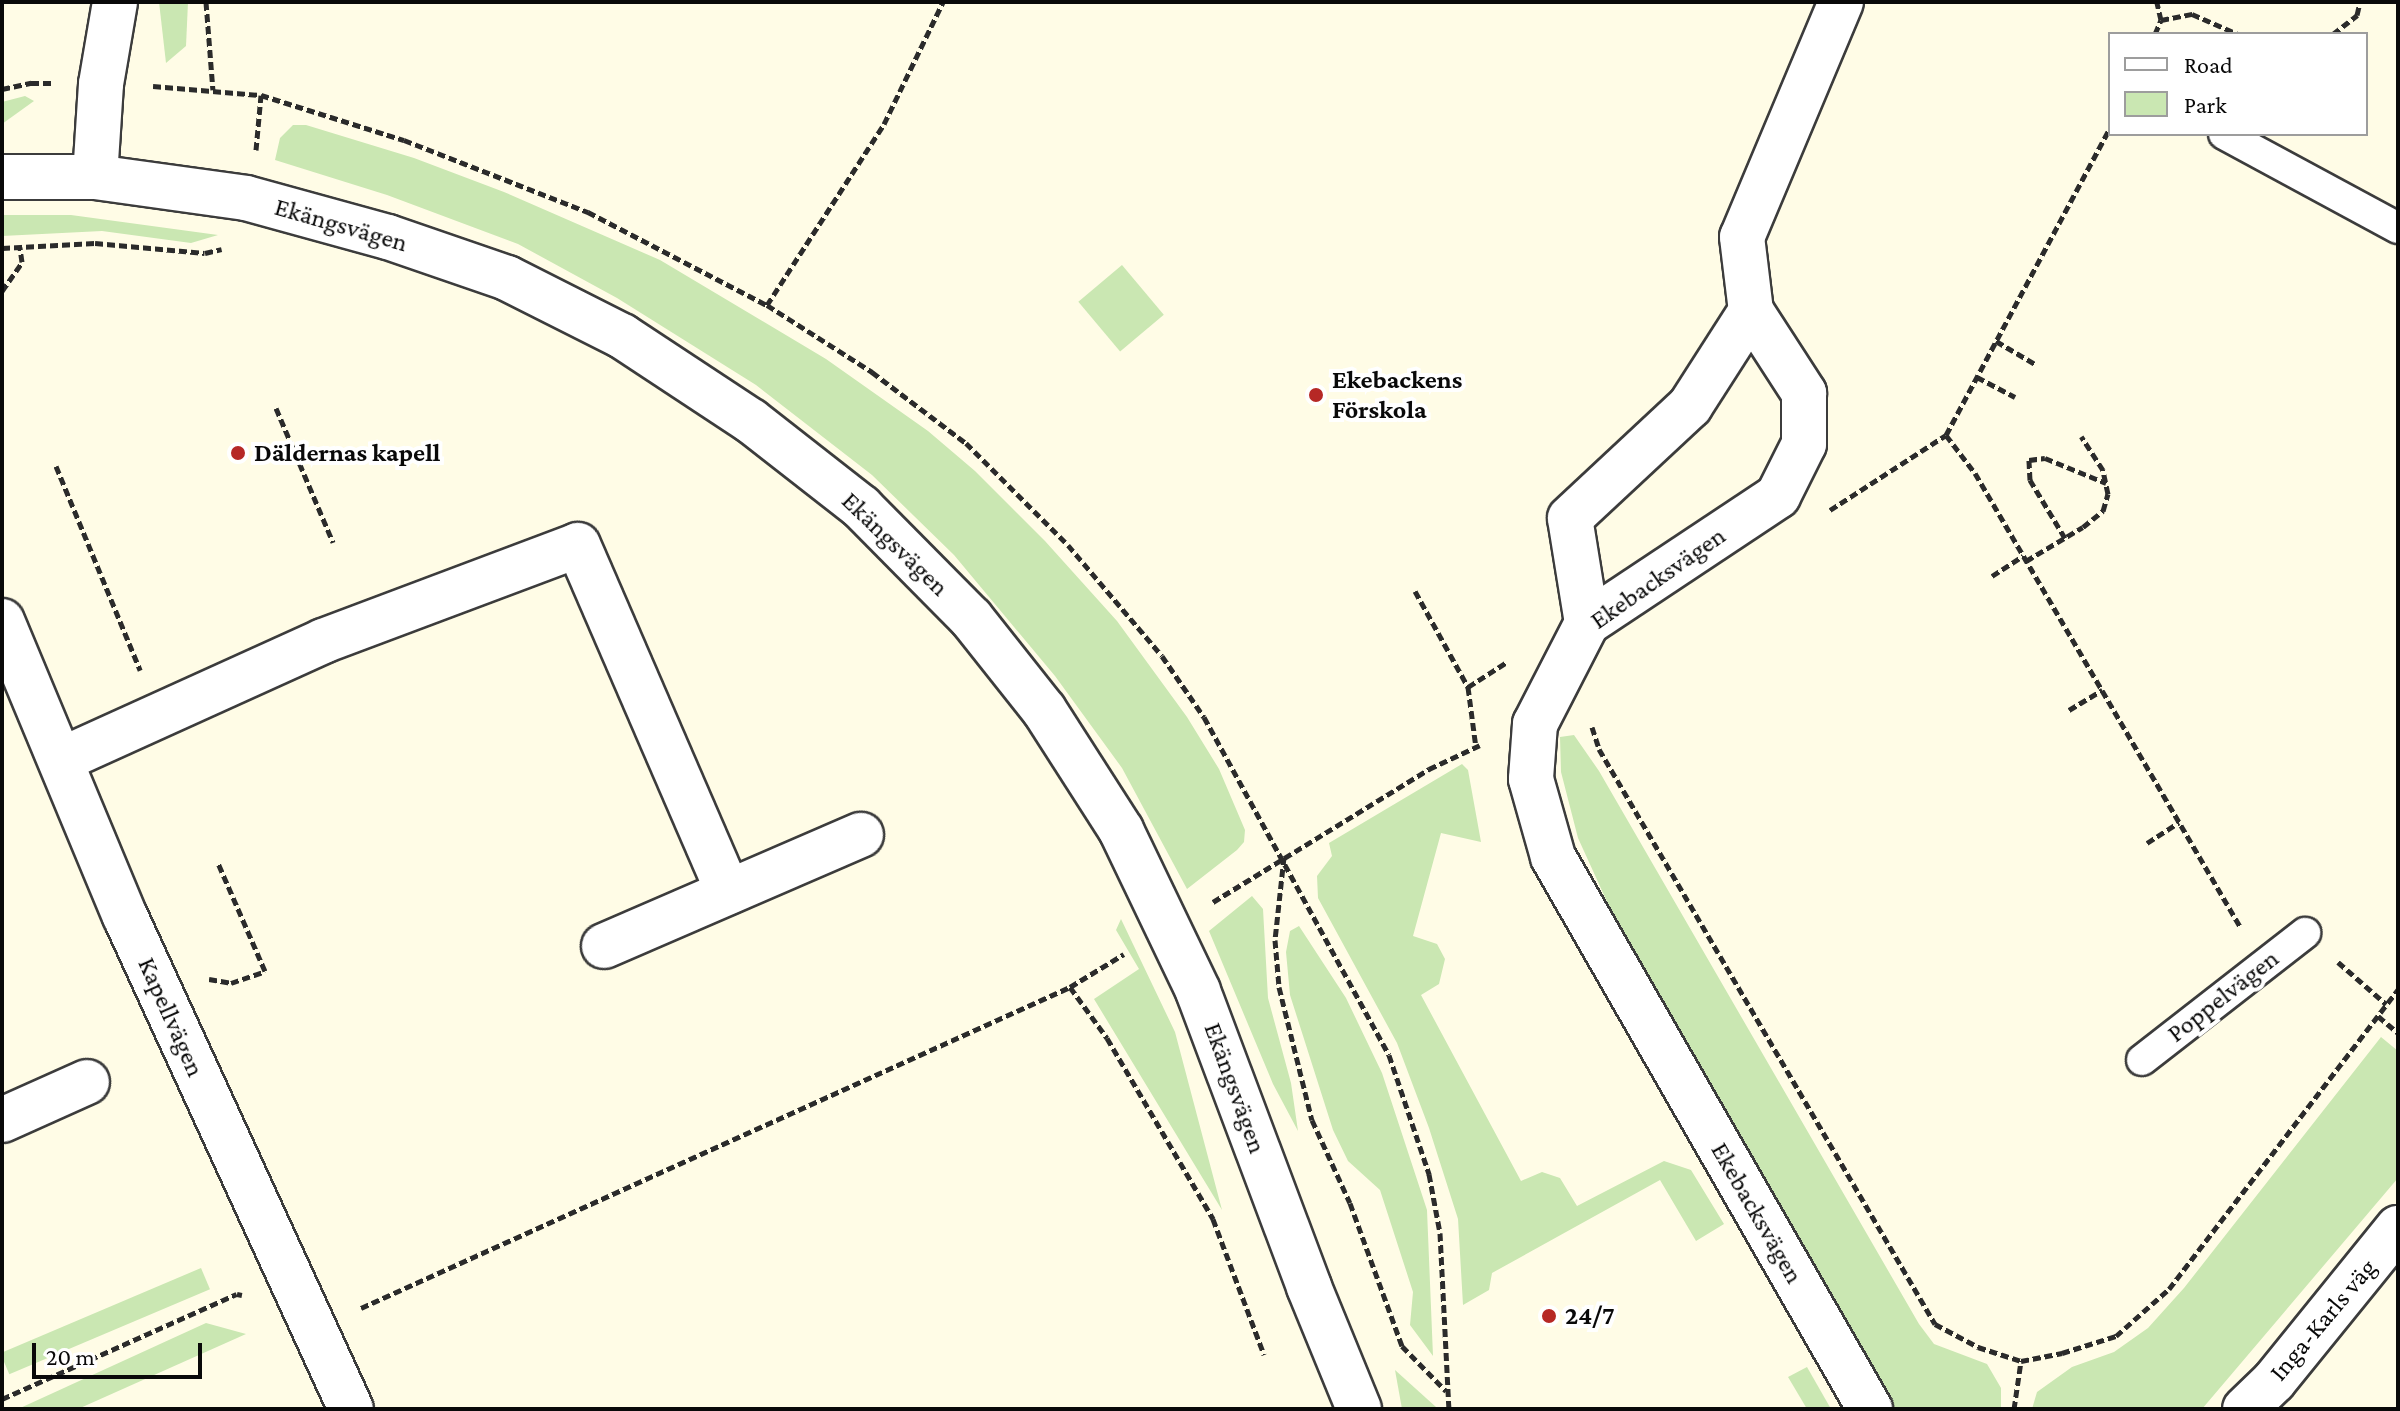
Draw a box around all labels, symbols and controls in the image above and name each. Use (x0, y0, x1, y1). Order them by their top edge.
legend (2108, 32, 2368, 136)
text: Road (2184, 51, 2233, 78)
text: Park (2184, 91, 2227, 118)
street label: Ekängsvägen (271, 191, 411, 259)
place label: Ekebackens Förskola (1332, 364, 1462, 426)
marker: Ekebackens Förskola (1307, 386, 1325, 404)
place label: Däldernas kapell (254, 437, 440, 469)
marker: Däldernas kapell (229, 444, 247, 462)
street label: Ekängsvägen (835, 485, 955, 603)
street label: Ekebacksvägen (1584, 520, 1732, 636)
street label: Poppelvägen (2161, 943, 2285, 1049)
street label: Kapellvägen (131, 953, 211, 1081)
street label: Ekängsvägen (1197, 1018, 1273, 1158)
street label: Ekebacksvägen (1704, 1137, 1810, 1289)
street label: Inga-Karls väg (2263, 1253, 2383, 1387)
place label: 24/7 (1565, 1300, 1615, 1332)
marker: 24/7 (1540, 1307, 1558, 1325)
scale bar (36, 1327, 206, 1377)
text: 20 m (46, 1343, 95, 1370)

